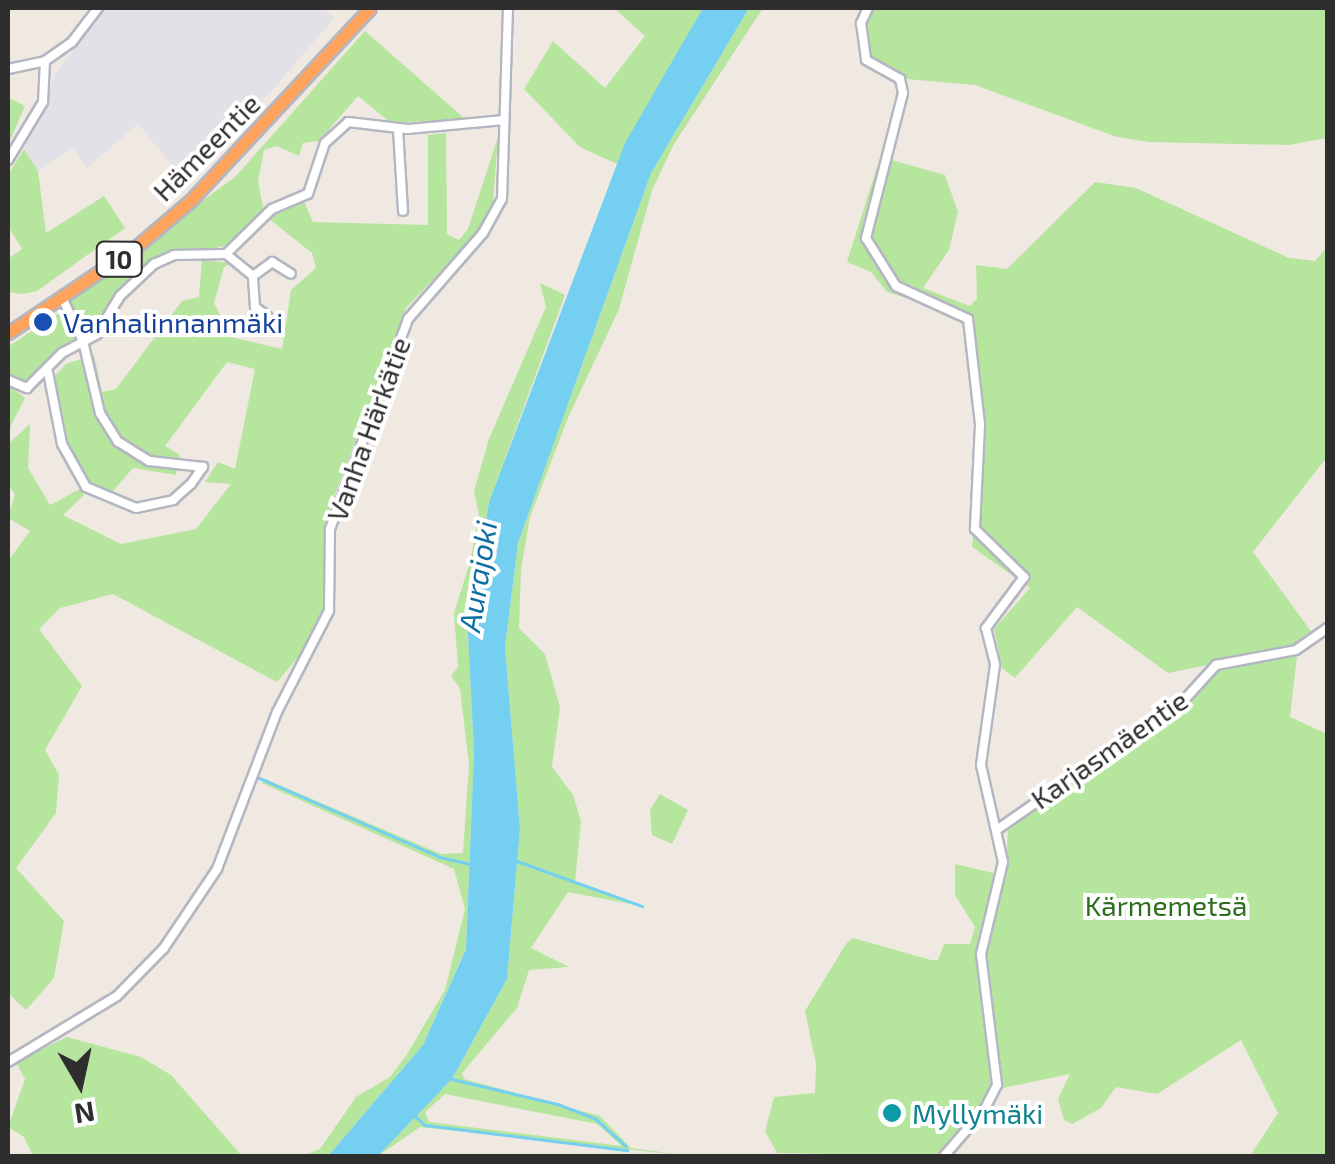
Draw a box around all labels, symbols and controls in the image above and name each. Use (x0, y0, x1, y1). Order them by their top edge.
street label: Hämeentie (145, 86, 267, 208)
road number: 10 (94, 239, 144, 279)
place label: Vanhalinnanmäki (63, 305, 283, 339)
marker: Vanhalinnanmäki (32, 311, 54, 333)
street label: Vanha Härkätie (319, 332, 417, 526)
water label: Aurajoki (450, 518, 504, 634)
street label: Karjasmäentie (1024, 683, 1194, 815)
park label: Kärmemetsä (1085, 888, 1247, 922)
north arrow (30, 1034, 130, 1134)
text: N (72, 1095, 97, 1132)
place label: Myllymäki (912, 1096, 1043, 1130)
marker: Myllymäki (881, 1102, 903, 1124)

